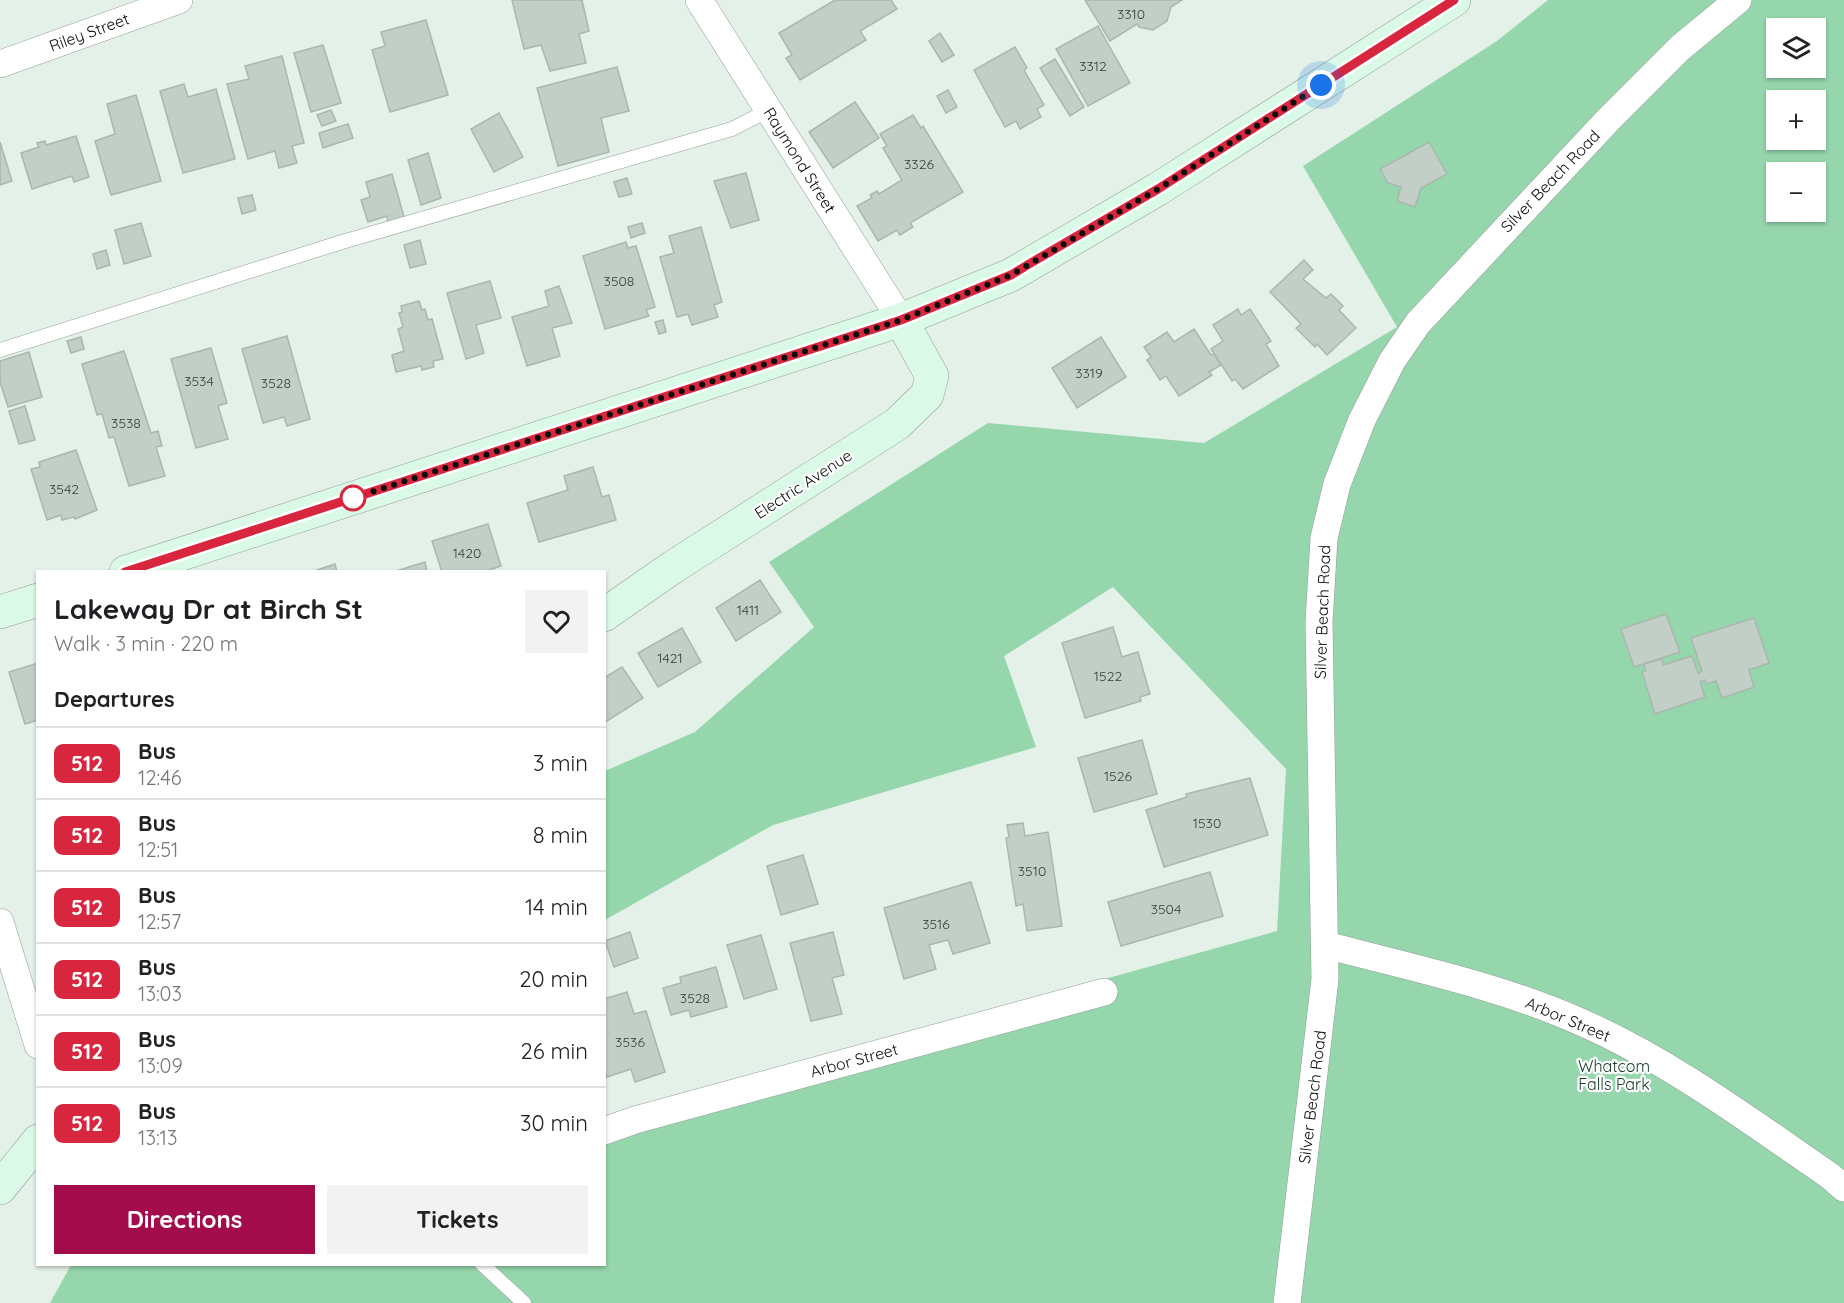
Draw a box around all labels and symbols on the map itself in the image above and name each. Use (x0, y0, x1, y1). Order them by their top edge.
house number: 3310 (1117, 5, 1145, 23)
street label: Riley Street (46, 8, 132, 56)
house number: 3312 (1079, 57, 1107, 75)
your location (1306, 70, 1336, 100)
street label: Raymond Street (759, 103, 841, 217)
street label: Silver Beach Road (1496, 126, 1604, 236)
house number: 3326 (904, 155, 934, 173)
house number: 3508 (604, 272, 634, 290)
house number: 3319 (1075, 364, 1103, 382)
house number: 3534 (184, 372, 214, 390)
house number: 3528 (261, 374, 291, 392)
house number: 3538 (111, 414, 141, 432)
street label: Electric Avenue (750, 445, 856, 523)
house number: 3542 (49, 480, 79, 498)
unlabelled marker (340, 485, 366, 511)
house number: 1420 (453, 544, 481, 562)
street label: Silver Beach Road (1310, 545, 1334, 679)
house number: 1411 (737, 601, 759, 619)
house number: 1421 (657, 649, 683, 667)
house number: 1522 (1094, 667, 1122, 685)
house number: 1526 (1104, 767, 1133, 785)
house number: 1530 (1193, 814, 1221, 832)
house number: 3510 (1018, 862, 1046, 880)
house number: 3504 (1151, 900, 1181, 918)
house number: 3516 (922, 915, 950, 933)
house number: 3528 (680, 989, 710, 1007)
street label: Arbor Street (1523, 992, 1613, 1046)
street label: Silver Beach Road (1294, 1029, 1330, 1165)
house number: 3536 (615, 1033, 645, 1051)
street label: Arbor Street (808, 1039, 900, 1081)
park label: Whatcom Falls Park (1578, 1056, 1650, 1094)

